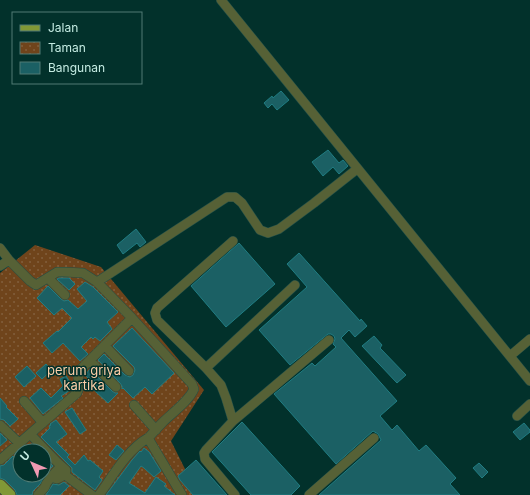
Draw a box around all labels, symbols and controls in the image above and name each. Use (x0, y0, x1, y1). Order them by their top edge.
legend (12, 12, 142, 84)
text: Jalan (48, 20, 78, 35)
text: Taman (48, 40, 86, 55)
text: Bangunan (48, 60, 105, 75)
park label: perum griya kartika (47, 362, 121, 393)
north arrow (12, 443, 52, 483)
text: U (17, 448, 33, 464)

